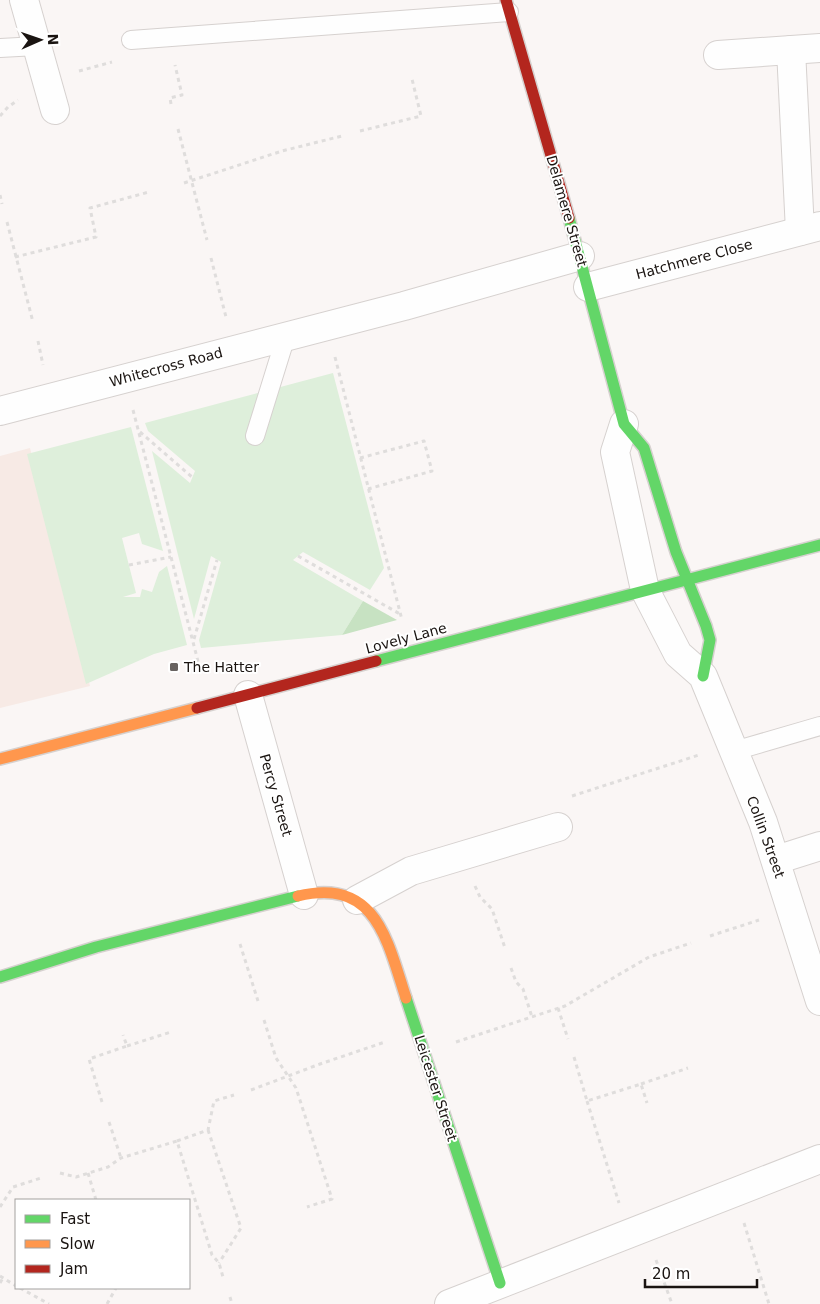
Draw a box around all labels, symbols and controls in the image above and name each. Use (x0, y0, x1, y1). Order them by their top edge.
north arrow (15, 15, 65, 65)
text: N (45, 33, 61, 46)
street label: Delamere Street (543, 153, 591, 269)
street label: Hatchmere Close (634, 236, 754, 282)
street label: Whitecross Road (108, 344, 224, 390)
street label: Lovely Lane (364, 619, 448, 657)
place label: The Hatter (183, 659, 259, 675)
marker: The Hatter (168, 661, 180, 673)
street label: Percy Street (257, 752, 296, 839)
street label: Collin Street (744, 794, 788, 881)
street label: Leicester Street (411, 1033, 461, 1144)
legend (15, 1199, 190, 1289)
text: Fast (60, 1210, 90, 1228)
text: Slow (60, 1235, 95, 1253)
scale bar (645, 1256, 758, 1288)
text: Jam (59, 1260, 88, 1278)
text: 20 m (652, 1265, 690, 1283)

